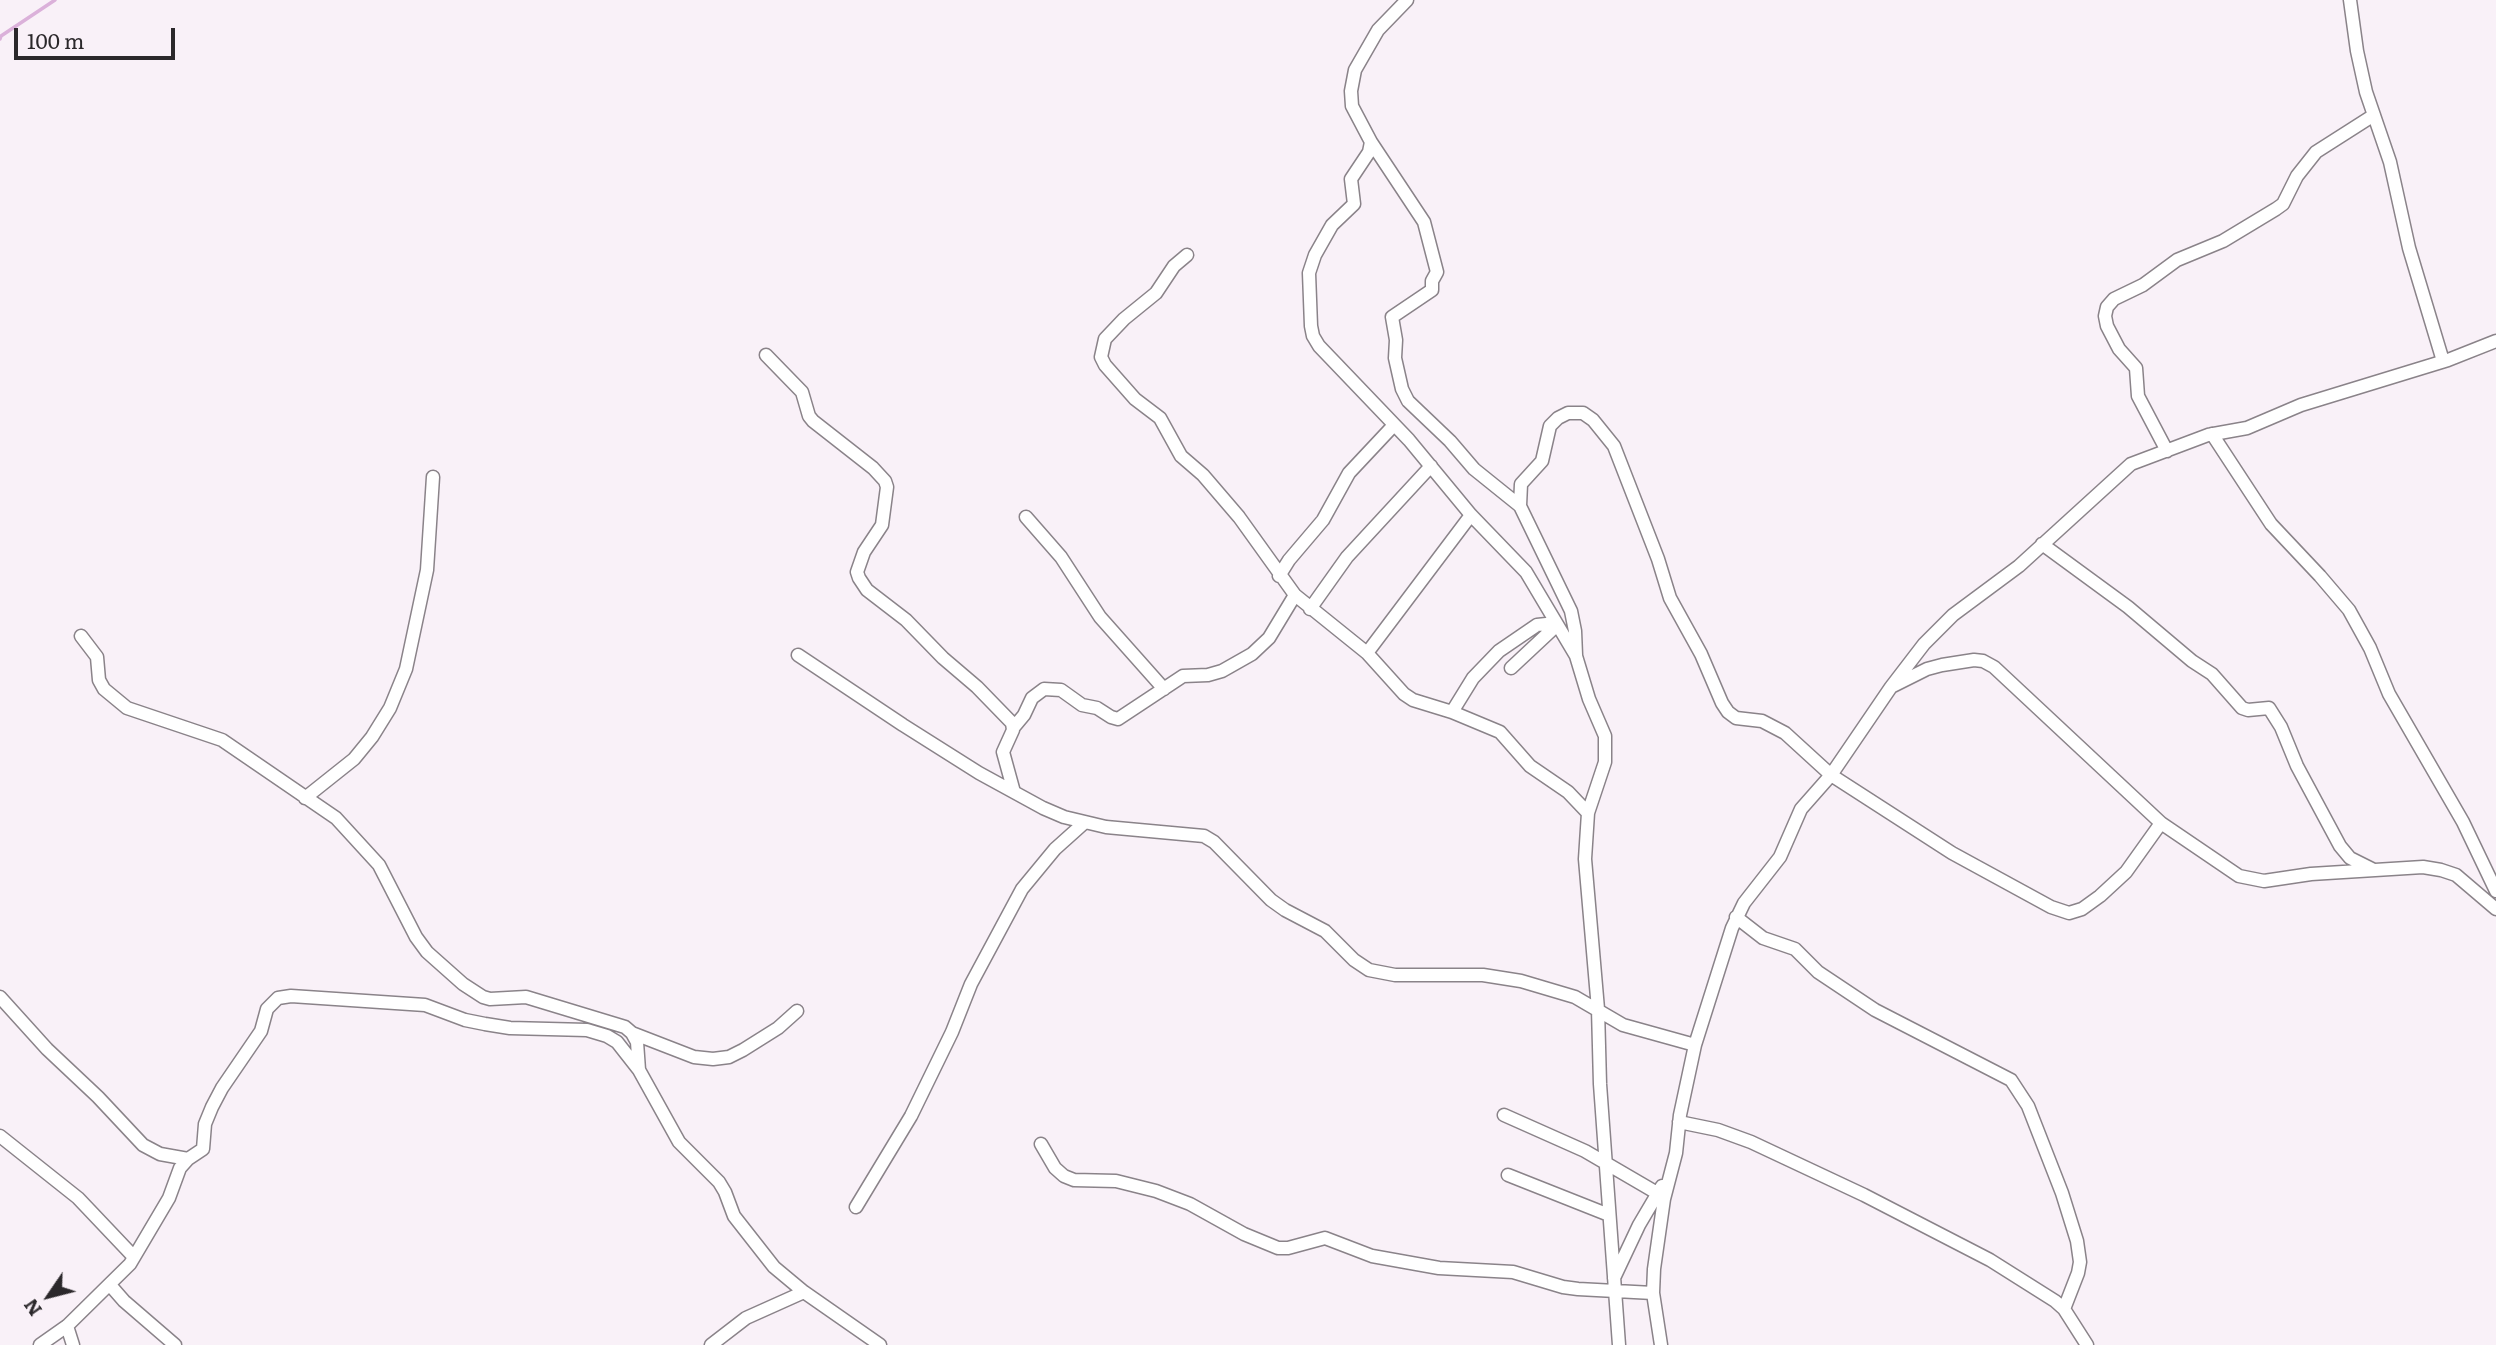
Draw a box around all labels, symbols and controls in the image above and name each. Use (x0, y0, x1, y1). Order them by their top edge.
scale bar (18, 14, 178, 58)
text: 100 m (27, 24, 84, 55)
north arrow (14, 1261, 84, 1331)
text: N (16, 1293, 48, 1323)

